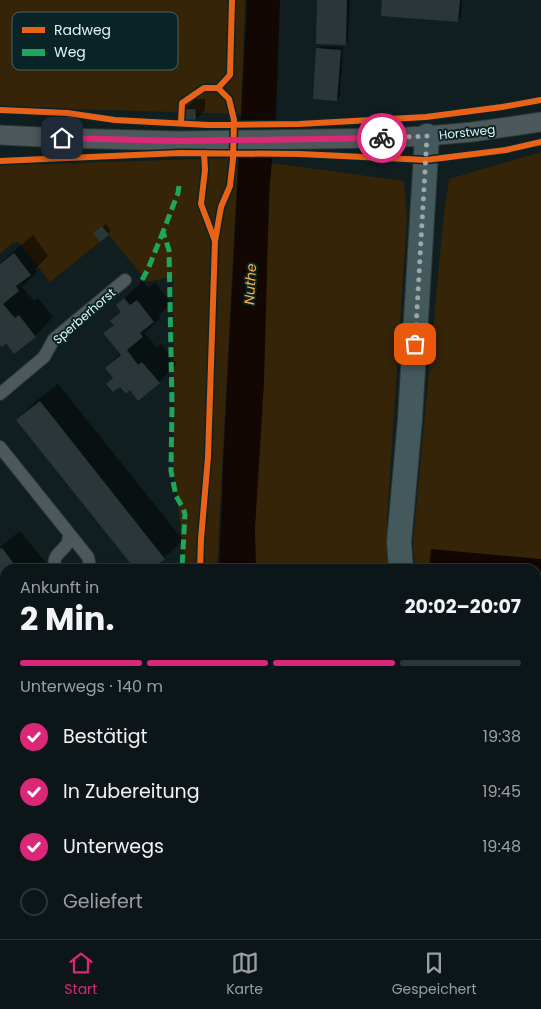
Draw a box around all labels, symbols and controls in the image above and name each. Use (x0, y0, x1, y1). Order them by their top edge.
legend (12, 12, 178, 70)
text: Radweg (54, 20, 111, 40)
text: Weg (54, 42, 86, 62)
courier (357, 113, 407, 163)
pin (41, 117, 83, 159)
street label: Horstweg (438, 121, 496, 143)
icon: home (48, 124, 76, 152)
icon: bike (368, 124, 396, 152)
water label: Nuthe (239, 262, 261, 305)
street label: Sperberhorst (49, 284, 119, 348)
pin (394, 323, 436, 365)
icon: bag (401, 330, 429, 358)
text: Ankunft in (20, 576, 99, 599)
text: 20:02–20:07 (405, 593, 521, 620)
text: 2 Min. (20, 596, 114, 641)
text: Unterwegs · 140 m (20, 675, 163, 698)
icon: check (20, 723, 48, 751)
text: Bestätigt (63, 723, 147, 750)
text: 19:38 (483, 725, 521, 748)
icon: check (20, 778, 48, 806)
text: In Zubereitung (63, 778, 200, 805)
text: 19:45 (482, 780, 521, 803)
icon: check (20, 833, 48, 861)
text: Unterwegs (63, 833, 164, 860)
text: 19:48 (482, 835, 521, 858)
text: Geliefert (63, 888, 143, 915)
tab: Start (64, 949, 97, 1000)
tab: Karte (226, 949, 263, 1000)
tab: Gespeichert (392, 949, 477, 1000)

